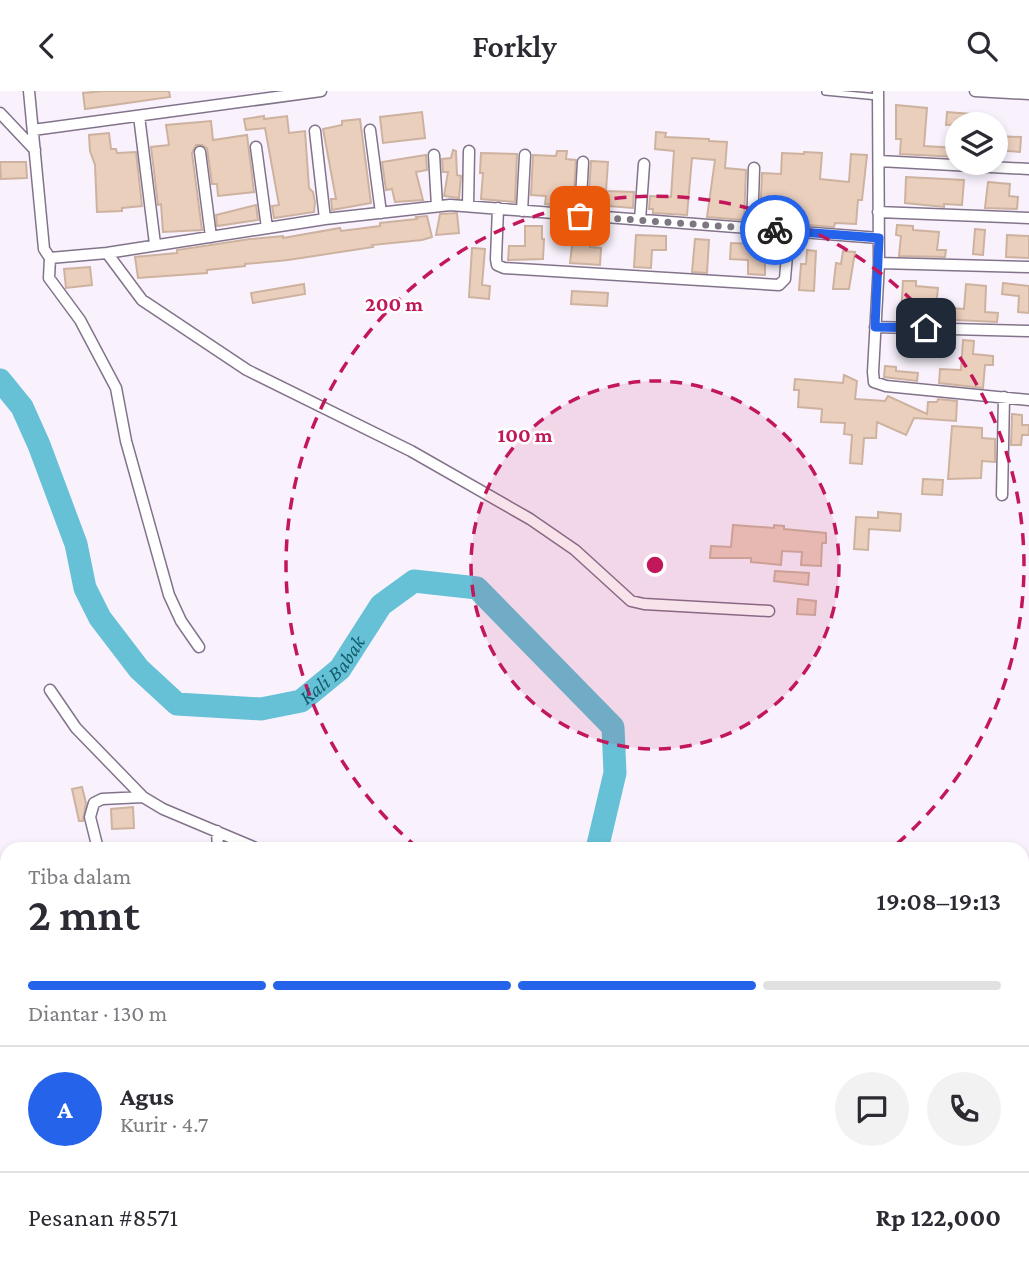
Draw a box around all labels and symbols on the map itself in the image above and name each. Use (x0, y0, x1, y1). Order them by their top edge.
pin (550, 186, 610, 246)
courier (740, 195, 810, 265)
text: 200 m (365, 292, 423, 316)
pin (896, 298, 956, 358)
text: 100 m (497, 423, 553, 447)
centre of rings (643, 553, 667, 577)
water label: Kali Babak (295, 630, 371, 709)

